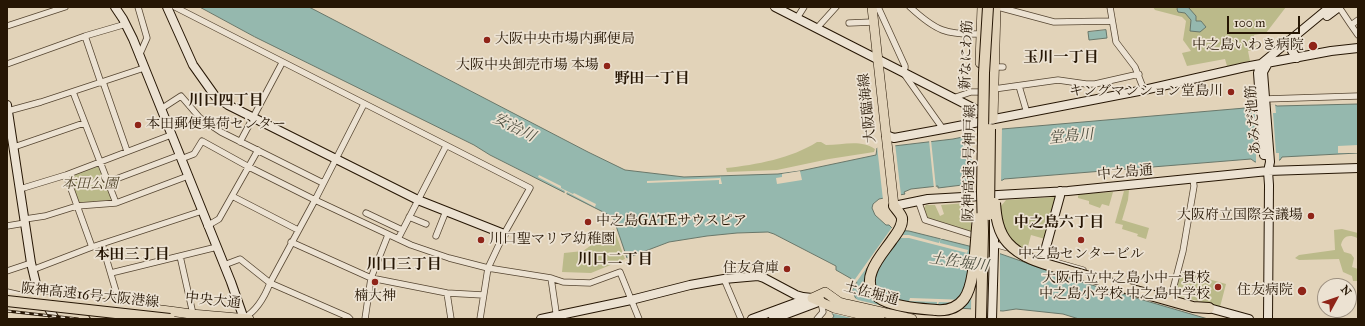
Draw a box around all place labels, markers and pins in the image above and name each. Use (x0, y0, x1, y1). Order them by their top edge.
place label: 大阪中央市場内郵便局 (495, 32, 635, 48)
marker: 大阪中央市場内郵便局 (482, 35, 492, 45)
place label: 中之島いわき病院 (1192, 38, 1304, 54)
marker: 中之島いわき病院 (1307, 40, 1319, 52)
place label: 大阪中央卸売市場 本場 (456, 58, 599, 74)
marker: 大阪中央卸売市場 本場 (602, 61, 612, 71)
place label: キングマンション堂島川 (1069, 84, 1223, 100)
marker: キングマンション堂島川 (1226, 87, 1236, 97)
place label: 本田郵便集荷センター (146, 117, 286, 133)
marker: 本田郵便集荷センター (133, 120, 143, 130)
place label: 大阪府立国際会議場 (1177, 208, 1303, 224)
marker: 大阪府立国際会議場 (1306, 211, 1316, 221)
place label: 中之島GATEサウスピア (596, 214, 747, 230)
marker: 中之島GATEサウスピア (583, 217, 593, 227)
place label: 川口聖マリア幼稚園 (489, 232, 615, 248)
marker: 川口聖マリア幼稚園 (476, 235, 486, 245)
marker: 中之島センタービル (1076, 235, 1086, 245)
place label: 中之島センタービル (1018, 247, 1144, 263)
place label: 住友倉庫 (723, 261, 779, 277)
marker: 住友倉庫 (782, 264, 792, 274)
place label: 大阪市立中之島小中一貫校 中之島小学校 中之島中学校 (1039, 271, 1210, 304)
marker: 楠大神 (370, 277, 380, 287)
marker: 大阪市立中之島小中一貫校 中之島小学校 中之島中学校 (1213, 282, 1223, 292)
place label: 住友病院 (1237, 283, 1293, 299)
marker: 住友病院 (1296, 285, 1308, 297)
place label: 楠大神 (354, 289, 396, 305)

